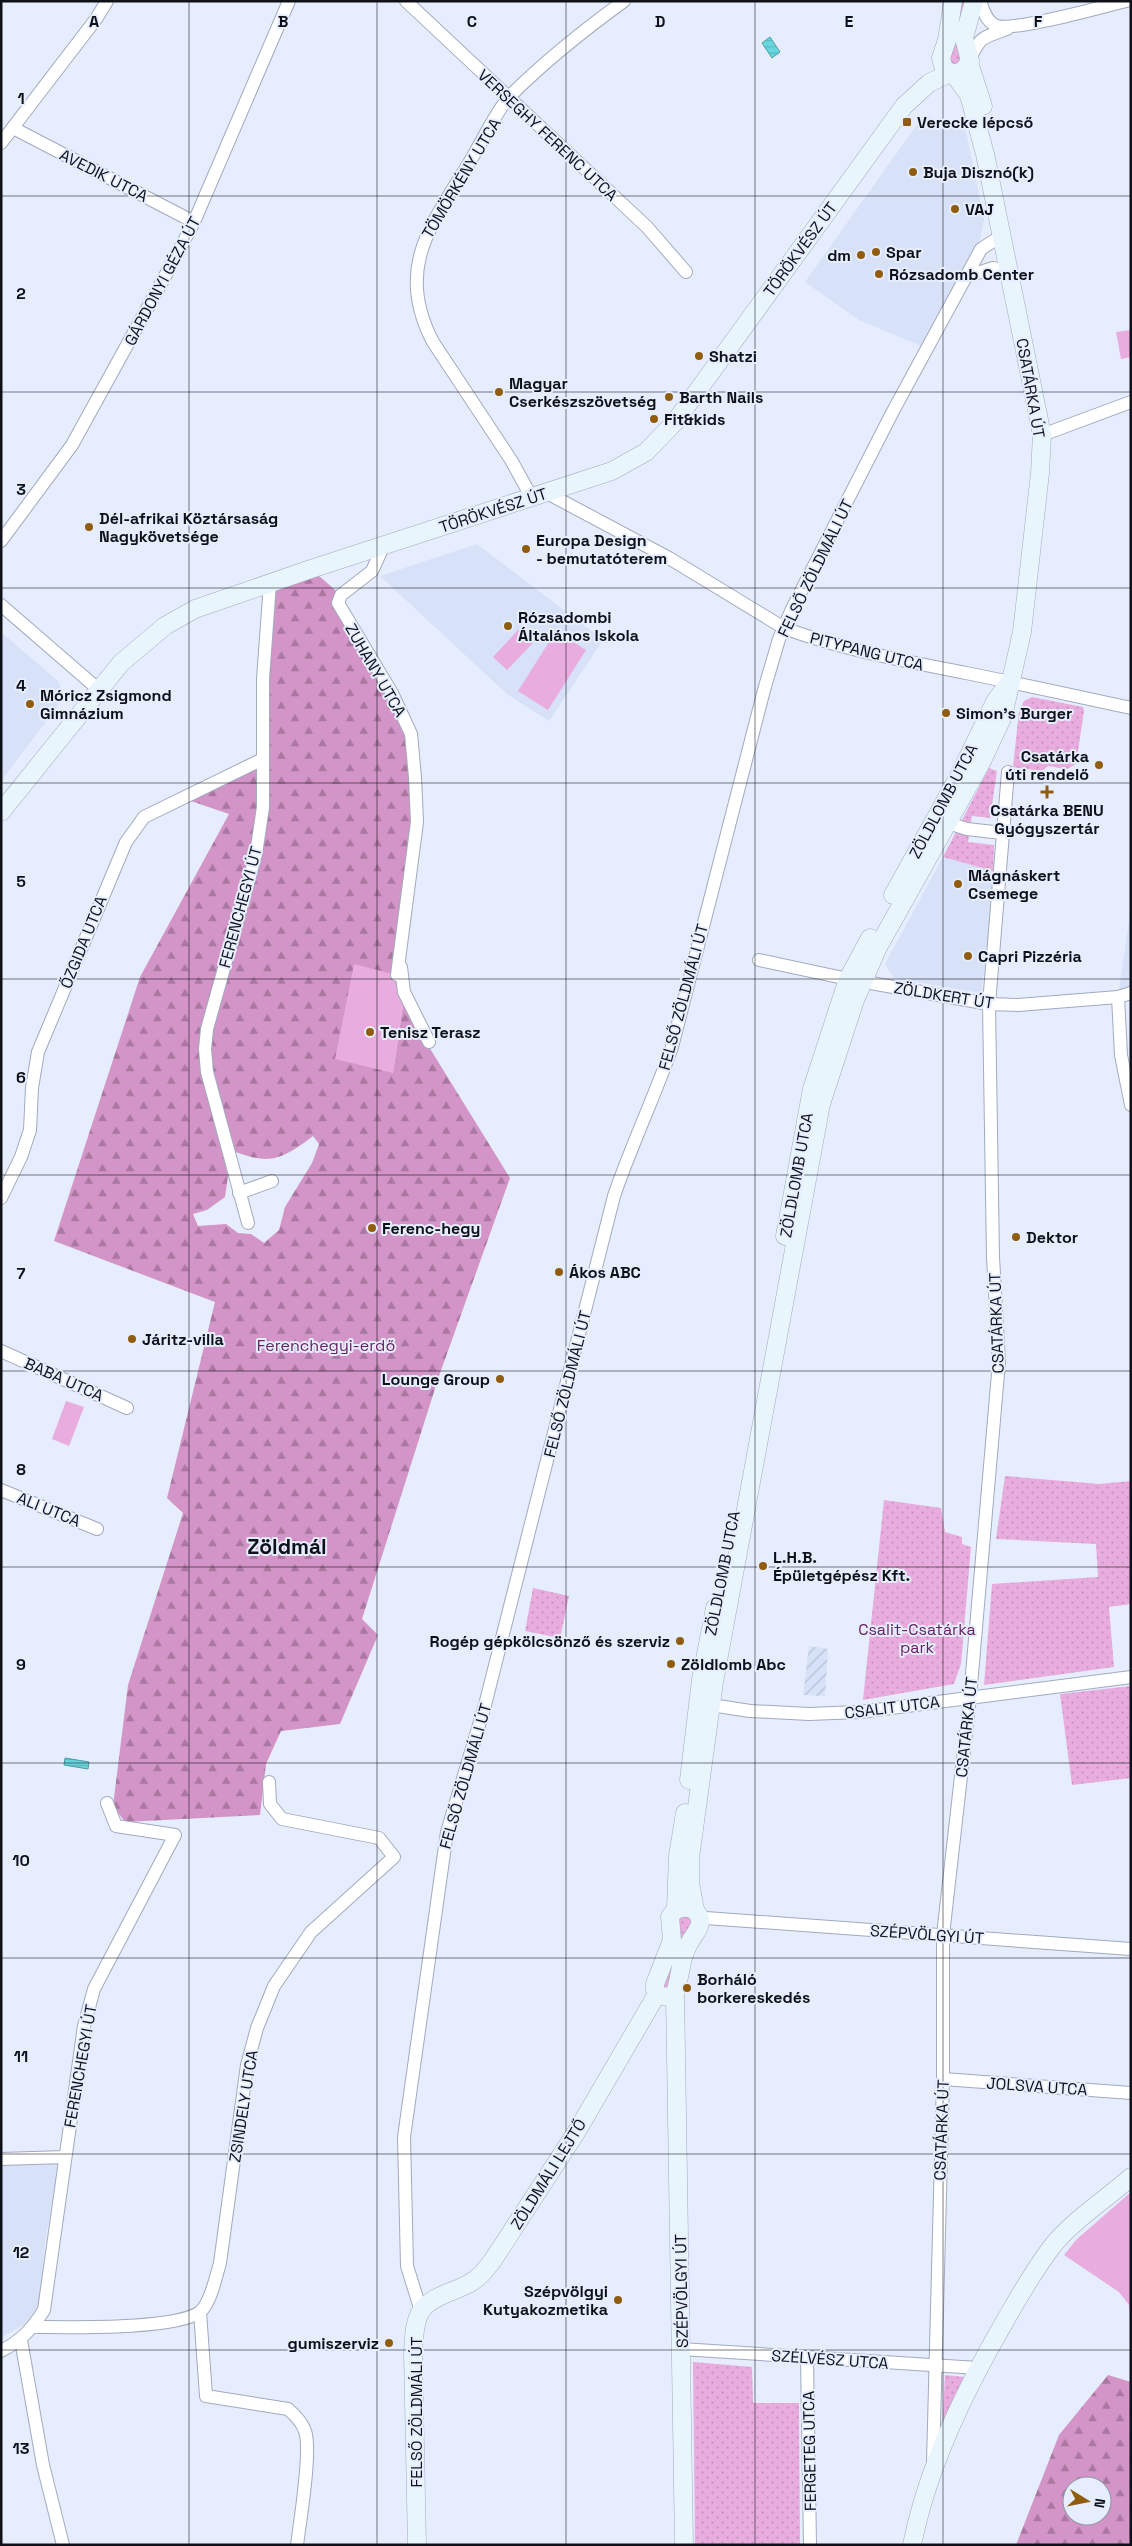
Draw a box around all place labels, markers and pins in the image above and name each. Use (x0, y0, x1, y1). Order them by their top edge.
place label: Verecke lépcső (917, 112, 1034, 133)
marker: Verecke lépcső (901, 116, 913, 128)
place label: Buja Disznó(k) (923, 162, 1034, 183)
marker: Buja Disznó(k) (907, 166, 919, 178)
place label: VAJ (965, 199, 994, 220)
marker: VAJ (949, 203, 961, 215)
place label: Spar (886, 242, 922, 263)
place label: dm (827, 245, 851, 266)
marker: Spar (870, 246, 882, 258)
marker: dm (855, 249, 867, 261)
place label: Rózsadomb Center (889, 264, 1034, 285)
marker: Rózsadomb Center (873, 268, 885, 280)
place label: Shatzi (709, 346, 757, 367)
marker: Shatzi (693, 350, 705, 362)
place label: Magyar Cserkészszövetség (509, 373, 656, 412)
marker: Magyar Cserkészszövetség (493, 386, 505, 398)
place label: Barth Nails (679, 387, 763, 408)
marker: Barth Nails (663, 391, 675, 403)
place label: Fit&kids (664, 409, 725, 430)
marker: Fit&kids (648, 413, 660, 425)
place label: Dél-afrikai Köztársaság Nagykövetsége (99, 508, 278, 547)
marker: Dél-afrikai Köztársaság Nagykövetsége (83, 521, 95, 533)
place label: Europa Design - bemutatóterem (536, 530, 667, 569)
marker: Europa Design - bemutatóterem (520, 543, 532, 555)
place label: Rózsadombi Általános Iskola (518, 607, 639, 646)
marker: Rózsadombi Általános Iskola (502, 620, 514, 632)
place label: Móricz Zsigmond Gimnázium (40, 685, 172, 724)
marker: Móricz Zsigmond Gimnázium (24, 698, 36, 710)
place label: Simon's Burger (956, 703, 1072, 724)
marker: Simon's Burger (940, 707, 952, 719)
place label: Csatárka úti rendelő (1005, 746, 1089, 785)
marker: Csatárka úti rendelő (1093, 759, 1105, 771)
marker: Csatárka BENU Gyógyszertár (1041, 786, 1053, 798)
place label: Csatárka BENU Gyógyszertár (990, 800, 1104, 839)
place label: Mágnáskert Csemege (968, 865, 1060, 904)
marker: Mágnáskert Csemege (952, 878, 964, 890)
place label: Capri Pizzéria (978, 946, 1082, 967)
marker: Capri Pizzéria (962, 950, 974, 962)
place label: Tenisz Terasz (380, 1022, 481, 1043)
marker: Tenisz Terasz (364, 1026, 376, 1038)
place label: Ferenc-hegy (382, 1218, 480, 1239)
marker: Ferenc-hegy (366, 1222, 378, 1234)
place label: Dektor (1026, 1227, 1078, 1248)
marker: Dektor (1010, 1231, 1022, 1243)
place label: Ákos ABC (569, 1262, 641, 1283)
marker: Ákos ABC (553, 1266, 565, 1278)
place label: Járitz-villa (142, 1329, 224, 1350)
marker: Járitz-villa (126, 1333, 138, 1345)
place label: Lounge Group (382, 1369, 490, 1390)
marker: Lounge Group (494, 1373, 506, 1385)
place label: L.H.B. Épületgépész Kft. (773, 1547, 910, 1586)
marker: L.H.B. Épületgépész Kft. (757, 1560, 769, 1572)
place label: Rogép gépkölcsönző és szerviz (430, 1631, 670, 1652)
marker: Rogép gépkölcsönző és szerviz (674, 1635, 686, 1647)
place label: Zöldlomb Abc (681, 1654, 786, 1675)
marker: Zöldlomb Abc (665, 1658, 677, 1670)
place label: Borháló borkereskedés (697, 1969, 810, 2008)
marker: Borháló borkereskedés (681, 1982, 693, 1994)
place label: Szépvölgyi Kutyakozmetika (483, 2281, 608, 2320)
marker: Szépvölgyi Kutyakozmetika (612, 2294, 624, 2306)
place label: gumiszerviz (288, 2333, 379, 2354)
marker: gumiszerviz (383, 2337, 395, 2349)

